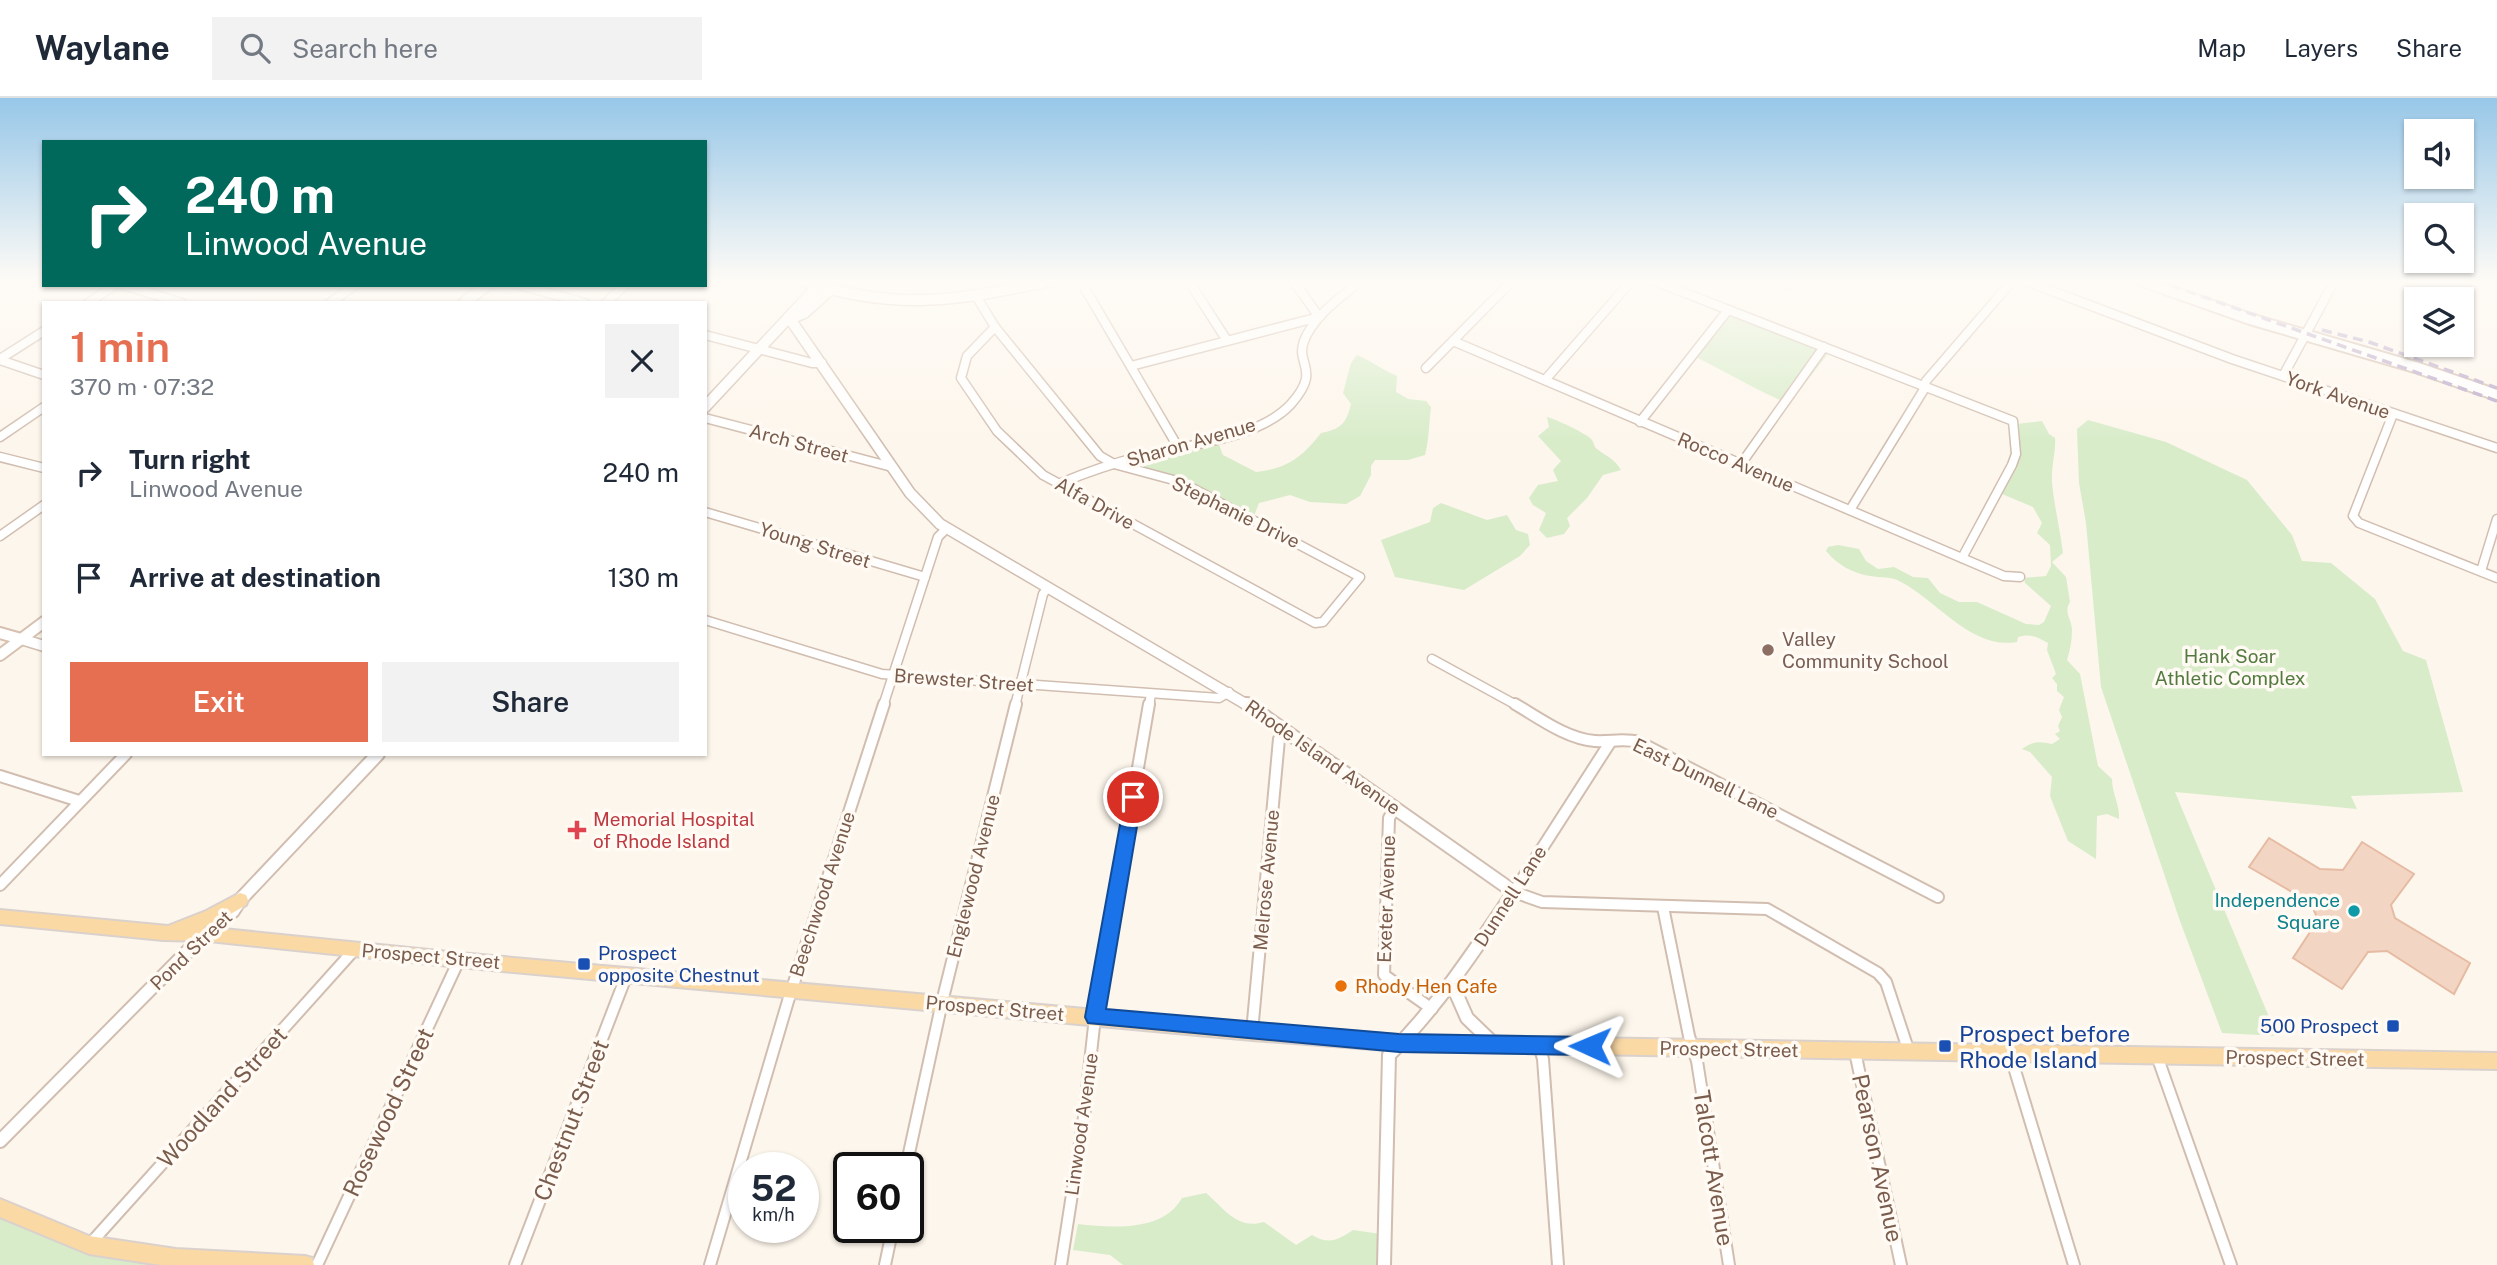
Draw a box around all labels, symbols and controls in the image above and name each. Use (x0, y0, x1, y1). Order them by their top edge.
search box (212, 17, 702, 80)
text: Waylane (35, 29, 170, 67)
icon: search (236, 29, 274, 67)
text: Search here (292, 33, 438, 64)
text: Map (2197, 34, 2246, 62)
text: Layers (2284, 34, 2358, 62)
text: Share (2396, 34, 2462, 62)
map controls (2404, 119, 2474, 357)
button: sound (2404, 119, 2474, 189)
text: 240 m (185, 166, 335, 224)
icon: right (70, 168, 161, 259)
button: search (2404, 203, 2474, 273)
text: Linwood Avenue (185, 225, 427, 262)
button: layers (2404, 287, 2474, 357)
text: 1 min (70, 322, 170, 371)
button: close (605, 324, 679, 398)
street label: York Avenue (2283, 367, 2393, 423)
text: 370 m · 07:32 (70, 373, 214, 400)
street label: Sharon Avenue (1124, 413, 1258, 471)
street label: Arch Street (747, 419, 851, 467)
street label: Rocco Avenue (1674, 428, 1798, 496)
text: Turn right (129, 444, 251, 475)
icon: right (70, 454, 108, 492)
text: 240 m (602, 457, 679, 488)
street label: Alfa Drive (1052, 472, 1138, 534)
street label: Stephanie Drive (1169, 472, 1303, 552)
text: Linwood Avenue (129, 475, 303, 502)
street label: Young Street (757, 518, 873, 572)
icon: arrive (70, 559, 108, 597)
text: Arrive at destination (129, 562, 381, 593)
text: 130 m (607, 562, 679, 593)
place label: Valley Community School (1782, 628, 1949, 672)
marker: Valley Community School (1760, 642, 1776, 658)
park label: Hank Soar Athletic Complex (2155, 645, 2306, 689)
button: Exit (70, 662, 368, 742)
button: Share (382, 662, 679, 742)
street label: Brewster Street (893, 664, 1035, 696)
street label: Rhode Island Avenue (1241, 695, 1405, 819)
street label: East Dunnell Lane (1630, 733, 1782, 823)
pin (1103, 767, 1163, 827)
icon: arrive (1114, 778, 1152, 816)
street label: Englewood Avenue (942, 792, 1004, 960)
place label: Memorial Hospital of Rhode Island (593, 808, 755, 852)
street label: Beechwood Avenue (785, 809, 859, 979)
street label: Melrose Avenue (1249, 809, 1283, 951)
marker: Memorial Hospital of Rhode Island (567, 820, 587, 840)
street label: Exeter Avenue (1373, 835, 1399, 963)
street label: Dunnell Lane (1469, 841, 1551, 951)
place label: Independence Square (2214, 889, 2340, 933)
marker: Independence Square (2346, 903, 2362, 919)
street label: Pond Street (146, 906, 236, 994)
street label: Prospect Street (361, 939, 501, 973)
place label: Prospect opposite Chestnut (598, 942, 760, 986)
marker: Prospect opposite Chestnut (576, 956, 592, 972)
place label: Rhody Hen Cafe (1355, 975, 1498, 997)
marker: Rhody Hen Cafe (1333, 978, 1349, 994)
street label: Prospect Street (925, 991, 1065, 1025)
position arrow (1553, 1009, 1627, 1083)
place label: 500 Prospect (2260, 1015, 2379, 1037)
marker: 500 Prospect (2385, 1018, 2401, 1034)
place label: Prospect before Rhode Island (1959, 1020, 2130, 1073)
street label: Woodland Street (152, 1021, 292, 1173)
street label: Rosewood Street (337, 1023, 439, 1201)
street label: Chestnut Street (528, 1035, 614, 1205)
street label: Prospect Street (1659, 1037, 1799, 1061)
marker: Prospect before Rhode Island (1937, 1038, 1953, 1054)
street label: Prospect Street (2225, 1046, 2365, 1070)
street label: Linwood Avenue (1060, 1051, 1102, 1197)
street label: Pearson Avenue (1847, 1071, 1909, 1245)
street label: Talcott Avenue (1688, 1088, 1740, 1248)
speed limit sign: 60 (833, 1152, 924, 1243)
text: 52 (751, 1168, 796, 1209)
text: km/h (752, 1204, 795, 1225)

